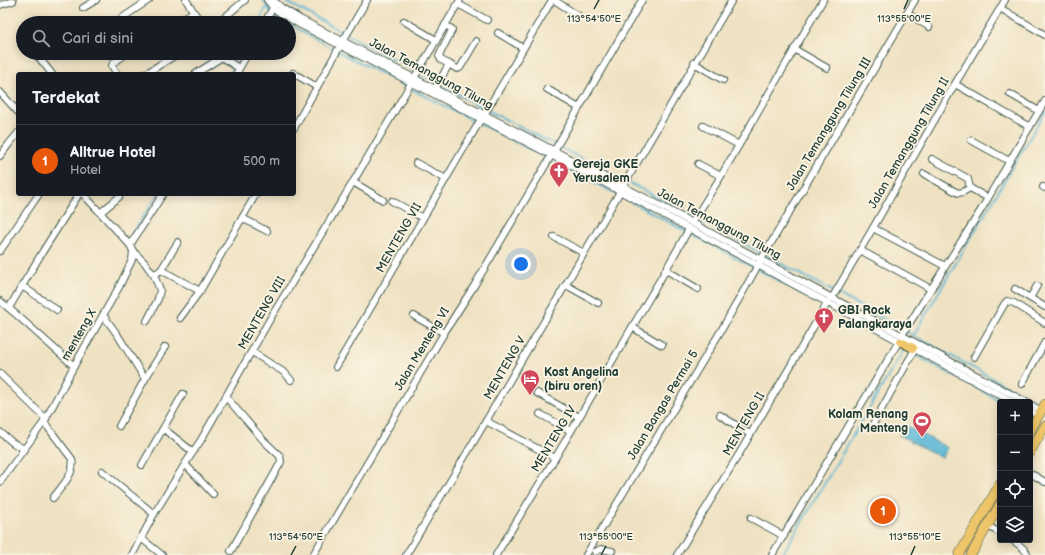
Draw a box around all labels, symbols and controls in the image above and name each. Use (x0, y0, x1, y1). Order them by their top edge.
text: 113°54'50"E (567, 13, 622, 25)
text: 113°55'00"E (877, 13, 931, 25)
search box (16, 16, 296, 60)
icon: search (30, 27, 52, 49)
text: Cari di sini (62, 29, 133, 48)
street label: Jalan Temanggung Tilung (366, 35, 496, 113)
street label: Jalan Temanggung Tilung III (783, 55, 875, 193)
street label: Jalan Temanggung Tilung II (865, 75, 953, 211)
text: Terdekat (32, 88, 100, 108)
text: Alltrue Hotel (70, 143, 156, 162)
text: 1 (42, 153, 48, 169)
text: 500 m (243, 153, 280, 169)
place label: Gereja GKE Yerusalem (573, 157, 638, 186)
church icon: Gereja GKE Yerusalem (548, 160, 570, 188)
text: Hotel (70, 162, 101, 178)
street label: Jalan Temanggung Tilung (654, 185, 784, 263)
street label: MENTENG VII (373, 200, 425, 276)
your location (511, 254, 531, 274)
street label: MENTENG VIII (235, 274, 289, 352)
place label: GBI Rock Palangkaraya (838, 303, 912, 332)
street label: Jalan Menteng VI (391, 304, 453, 393)
street label: menteng X (58, 306, 100, 364)
church icon: GBI Rock Palangkaraya (813, 306, 835, 334)
street label: MENTENG V (481, 333, 529, 402)
street label: Jalan Bangas Permai 5 (624, 347, 702, 462)
place label: Kost Angelina (biru oren) (544, 365, 619, 394)
hotel icon: Kost Angelina (biru oren) (519, 368, 541, 396)
street label: MENTENG II (720, 389, 768, 459)
map controls (997, 399, 1033, 543)
button: + (997, 399, 1033, 435)
street label: MENTENG IV (528, 403, 580, 475)
place label: Kolam Renang Menteng (828, 407, 908, 436)
sports icon: Kolam Renang Menteng (911, 410, 933, 438)
button: − (997, 435, 1033, 471)
button: locate (997, 471, 1033, 507)
pin: 1 (870, 496, 896, 526)
button: layers (997, 507, 1033, 543)
text: 113°54'50"E (269, 531, 324, 543)
text: 113°55'00"E (579, 531, 633, 543)
text: 113°55'10"E (889, 531, 941, 543)

